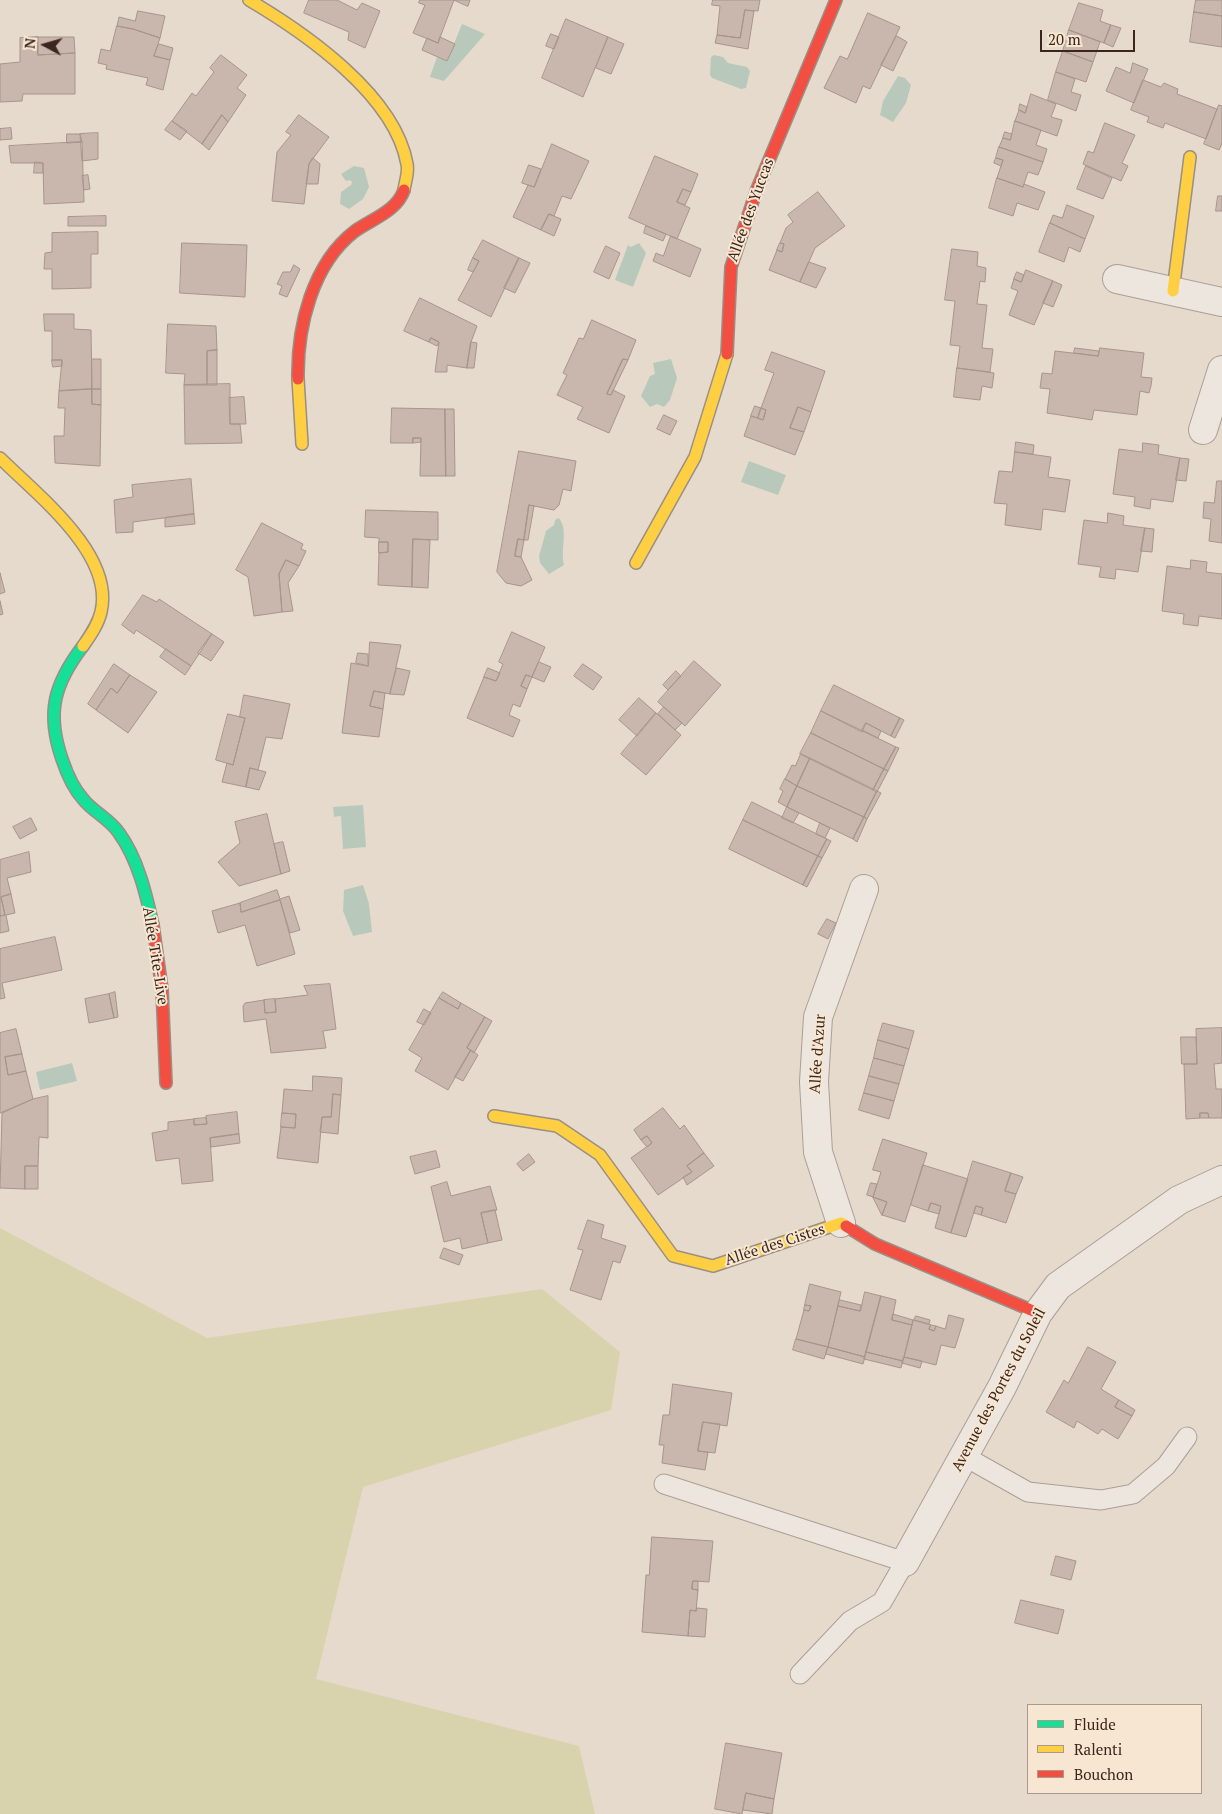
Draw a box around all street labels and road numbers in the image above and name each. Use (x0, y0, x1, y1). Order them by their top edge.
street label: Allée des Yuccas (724, 156, 778, 264)
street label: Allée Tite-Live (138, 906, 172, 1006)
street label: Allée d'Azur (806, 1014, 830, 1094)
street label: Allée des Cistes (723, 1220, 827, 1270)
street label: Avenue des Portes du Soleil (948, 1305, 1050, 1475)

